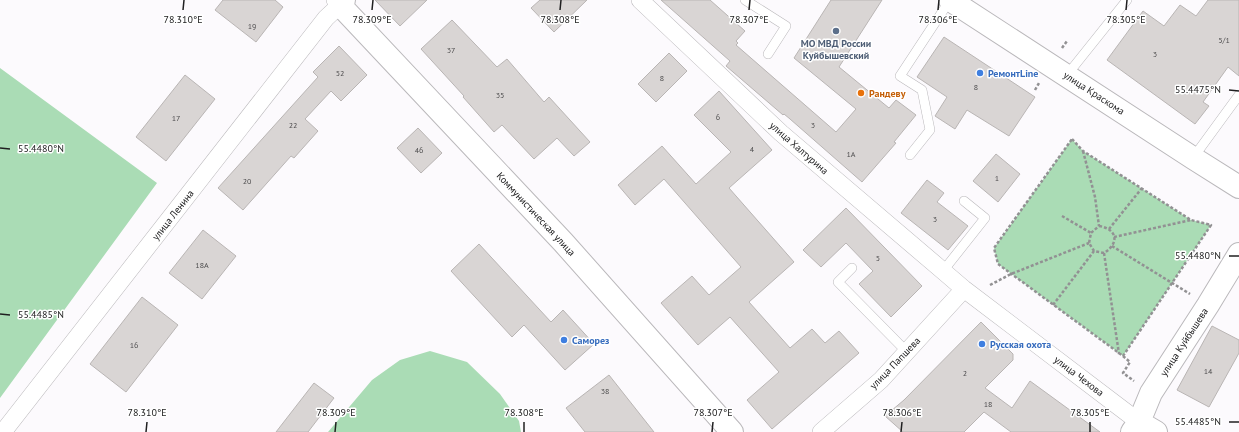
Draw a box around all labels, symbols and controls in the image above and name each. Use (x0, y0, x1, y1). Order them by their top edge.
text: 78.310°E (164, 13, 203, 26)
text: 78.309°E (353, 13, 392, 26)
text: 78.308°E (541, 13, 580, 26)
text: 78.307°E (730, 13, 769, 26)
text: 78.306°E (919, 13, 958, 26)
text: 78.305°E (1107, 13, 1146, 26)
house number: 19 (248, 21, 256, 31)
marker: МО МВД России Куйбышевский (831, 26, 841, 36)
house number: 5/1 (1218, 35, 1230, 45)
place label: МО МВД России Куйбышевский (801, 37, 871, 62)
house number: 37 (447, 45, 455, 55)
house number: 3 (1153, 49, 1157, 59)
place label: РемонтLine (988, 67, 1038, 80)
house number: 52 (336, 68, 344, 78)
marker: РемонтLine (975, 68, 985, 78)
street label: улица Краскома (1061, 68, 1127, 118)
house number: 8 (660, 73, 664, 83)
house number: 8 (974, 82, 978, 92)
text: 55.4475°N (1175, 83, 1221, 96)
place label: Рандеву (869, 87, 906, 100)
marker: Рандеву (856, 88, 866, 98)
house number: 35 (496, 90, 504, 100)
house number: 6 (716, 112, 720, 122)
house number: 17 (172, 113, 180, 123)
street label: улица Халтурина (767, 119, 831, 177)
house number: 22 (289, 120, 297, 130)
house number: 3 (811, 120, 815, 130)
text: 55.4480°N (18, 142, 64, 155)
house number: 4 (750, 144, 755, 154)
house number: 46 (415, 145, 423, 155)
house number: 1А (846, 149, 856, 159)
street label: Коммунистическая улица (494, 169, 578, 259)
house number: 1 (995, 173, 999, 183)
house number: 20 (243, 176, 252, 186)
street label: улица Ленина (149, 187, 197, 243)
house number: 3 (933, 214, 937, 224)
text: 55.4480°N (1175, 249, 1221, 262)
house number: 5 (876, 253, 880, 263)
house number: 18А (195, 260, 209, 270)
street label: улица Куйбышева (1157, 305, 1211, 379)
text: 55.4485°N (18, 308, 64, 321)
place label: Саморез (572, 334, 609, 347)
street label: улица Папшева (867, 334, 923, 392)
marker: Саморез (559, 335, 569, 345)
place label: Русская охота (990, 338, 1051, 351)
marker: Русская охота (977, 339, 987, 349)
house number: 16 (130, 340, 138, 350)
street label: улица Чехова (1051, 353, 1107, 399)
house number: 14 (1204, 366, 1213, 376)
house number: 2 (963, 368, 967, 378)
house number: 38 (601, 386, 609, 396)
house number: 18 (984, 399, 992, 409)
text: 78.310°E (128, 406, 167, 419)
text: 78.309°E (317, 406, 356, 419)
text: 78.308°E (505, 406, 544, 419)
text: 78.307°E (694, 406, 733, 419)
text: 78.306°E (883, 406, 922, 419)
text: 78.305°E (1071, 406, 1110, 419)
text: 55.4485°N (1175, 415, 1221, 428)

